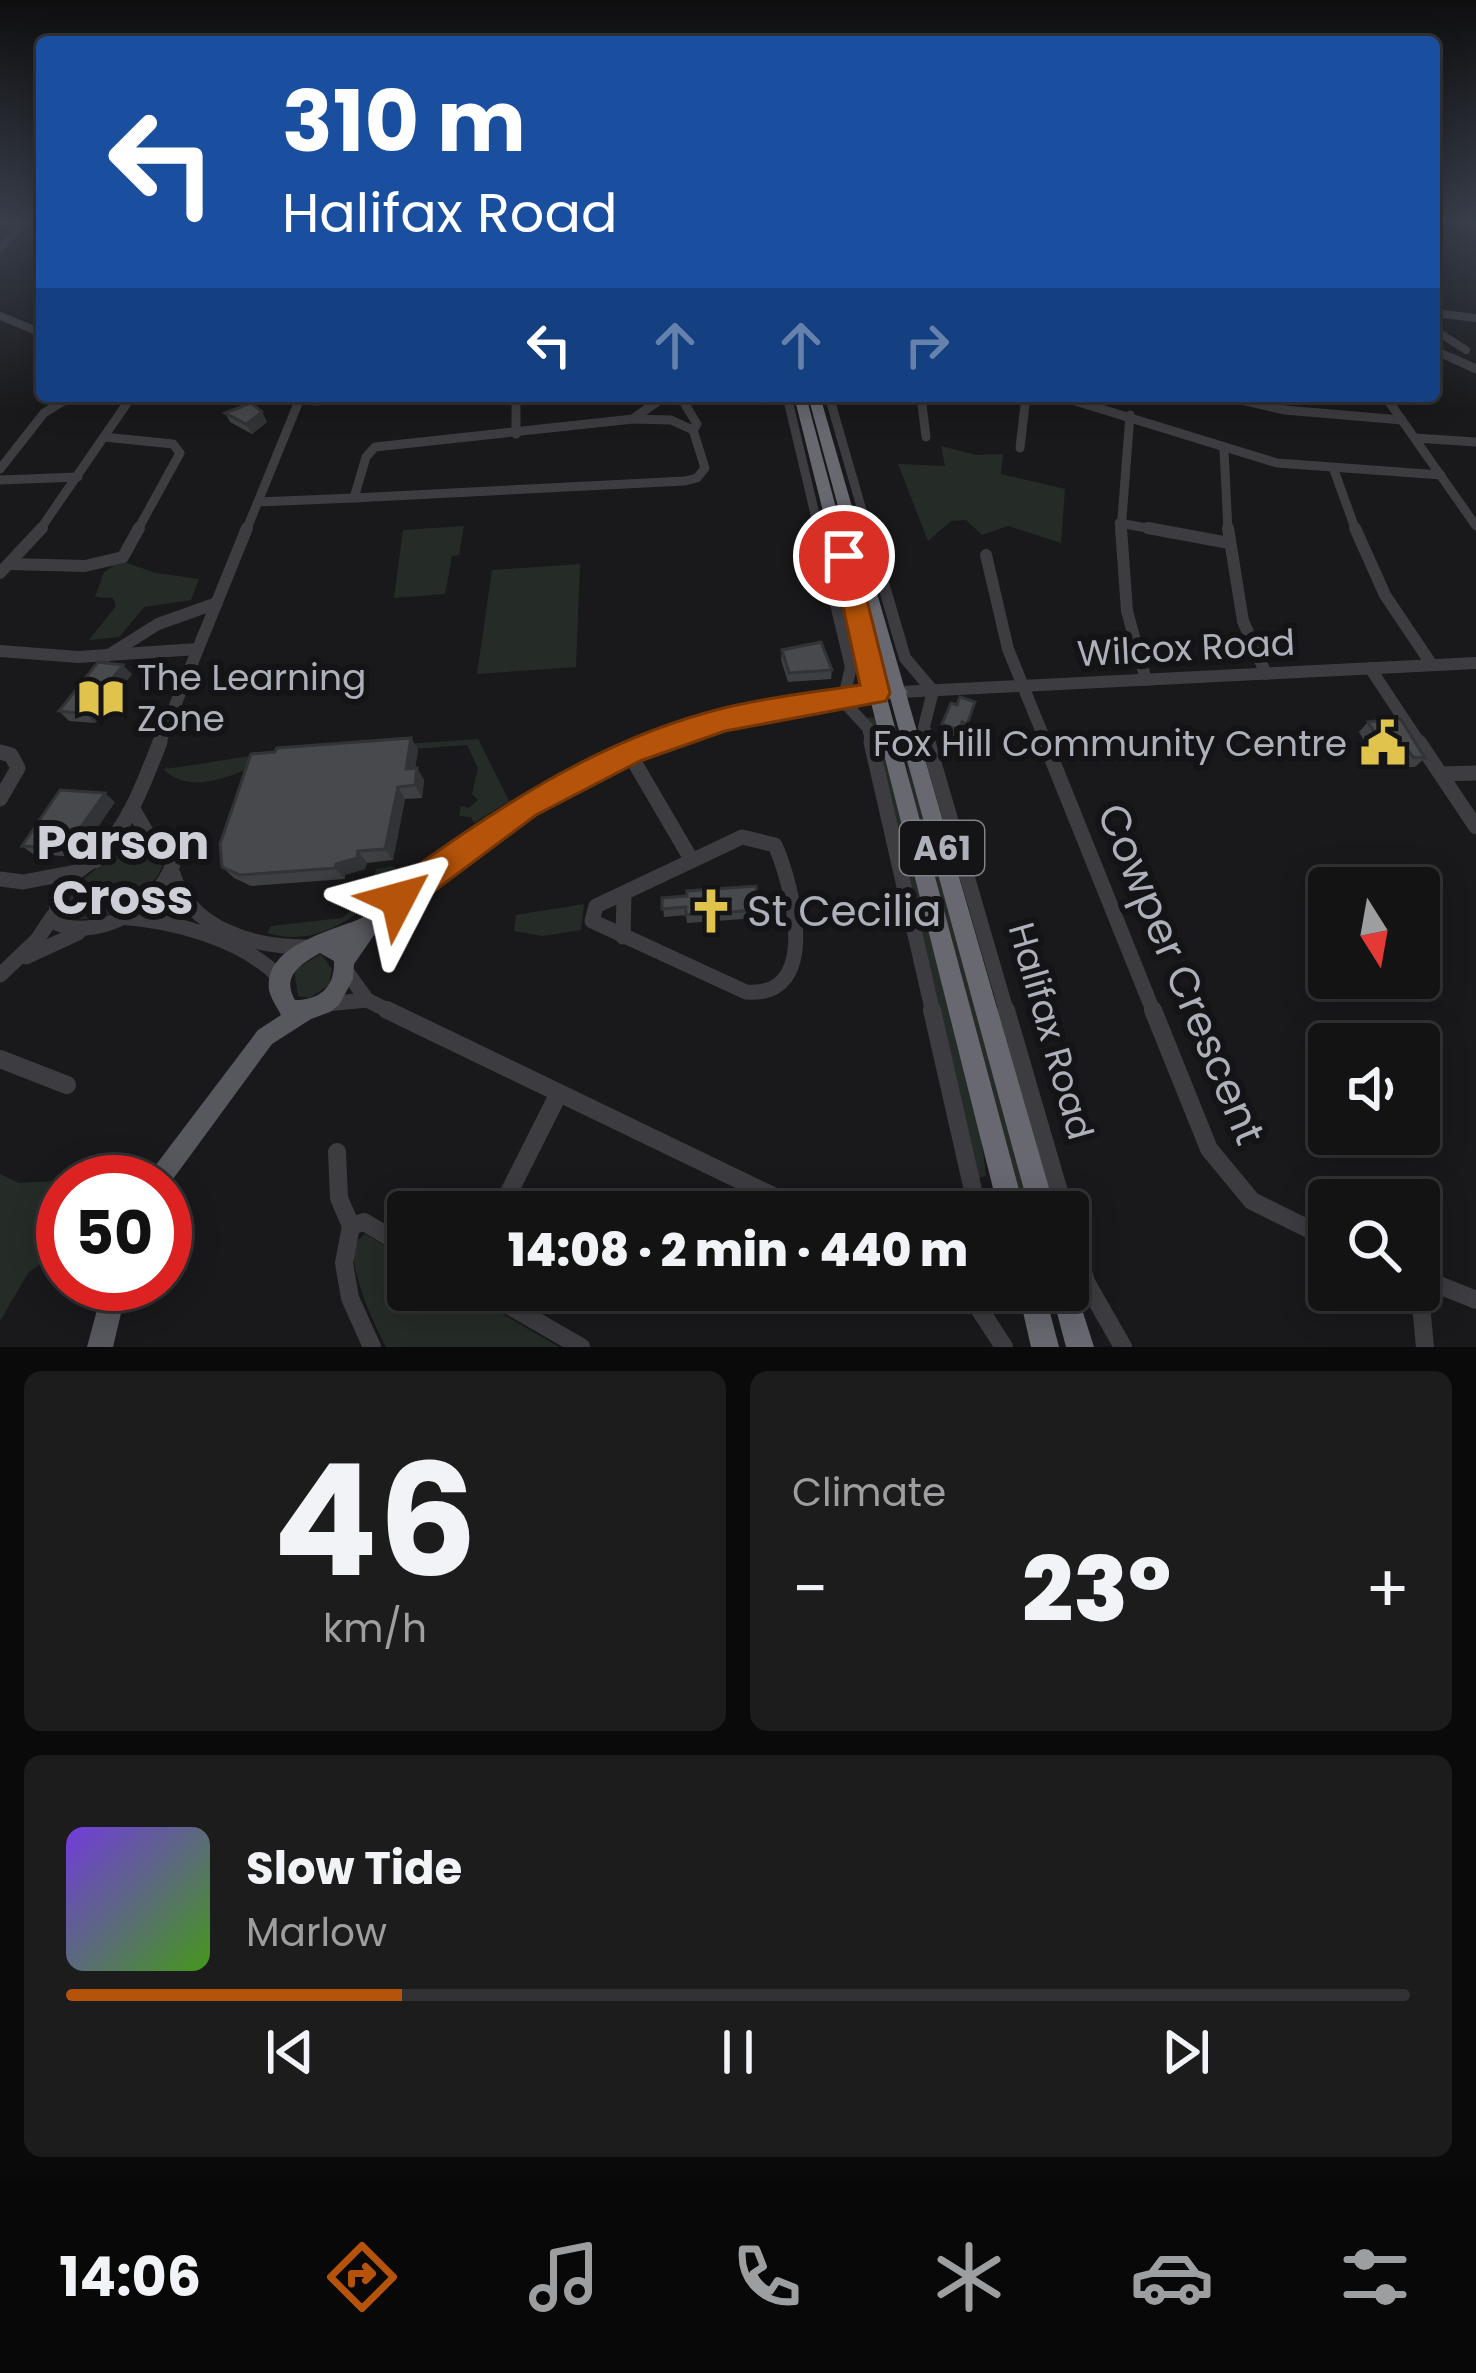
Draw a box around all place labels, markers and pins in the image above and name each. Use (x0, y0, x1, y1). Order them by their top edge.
pin (793, 505, 895, 607)
place label: The Learning Zone (137, 652, 366, 744)
library icon: The Learning Zone (76, 673, 126, 723)
place label: Fox Hill Community Centre (873, 718, 1347, 769)
public building icon: Fox Hill Community Centre (1358, 718, 1408, 768)
place label: St Cecilia (747, 882, 942, 941)
church icon: St Cecilia (686, 886, 736, 936)

